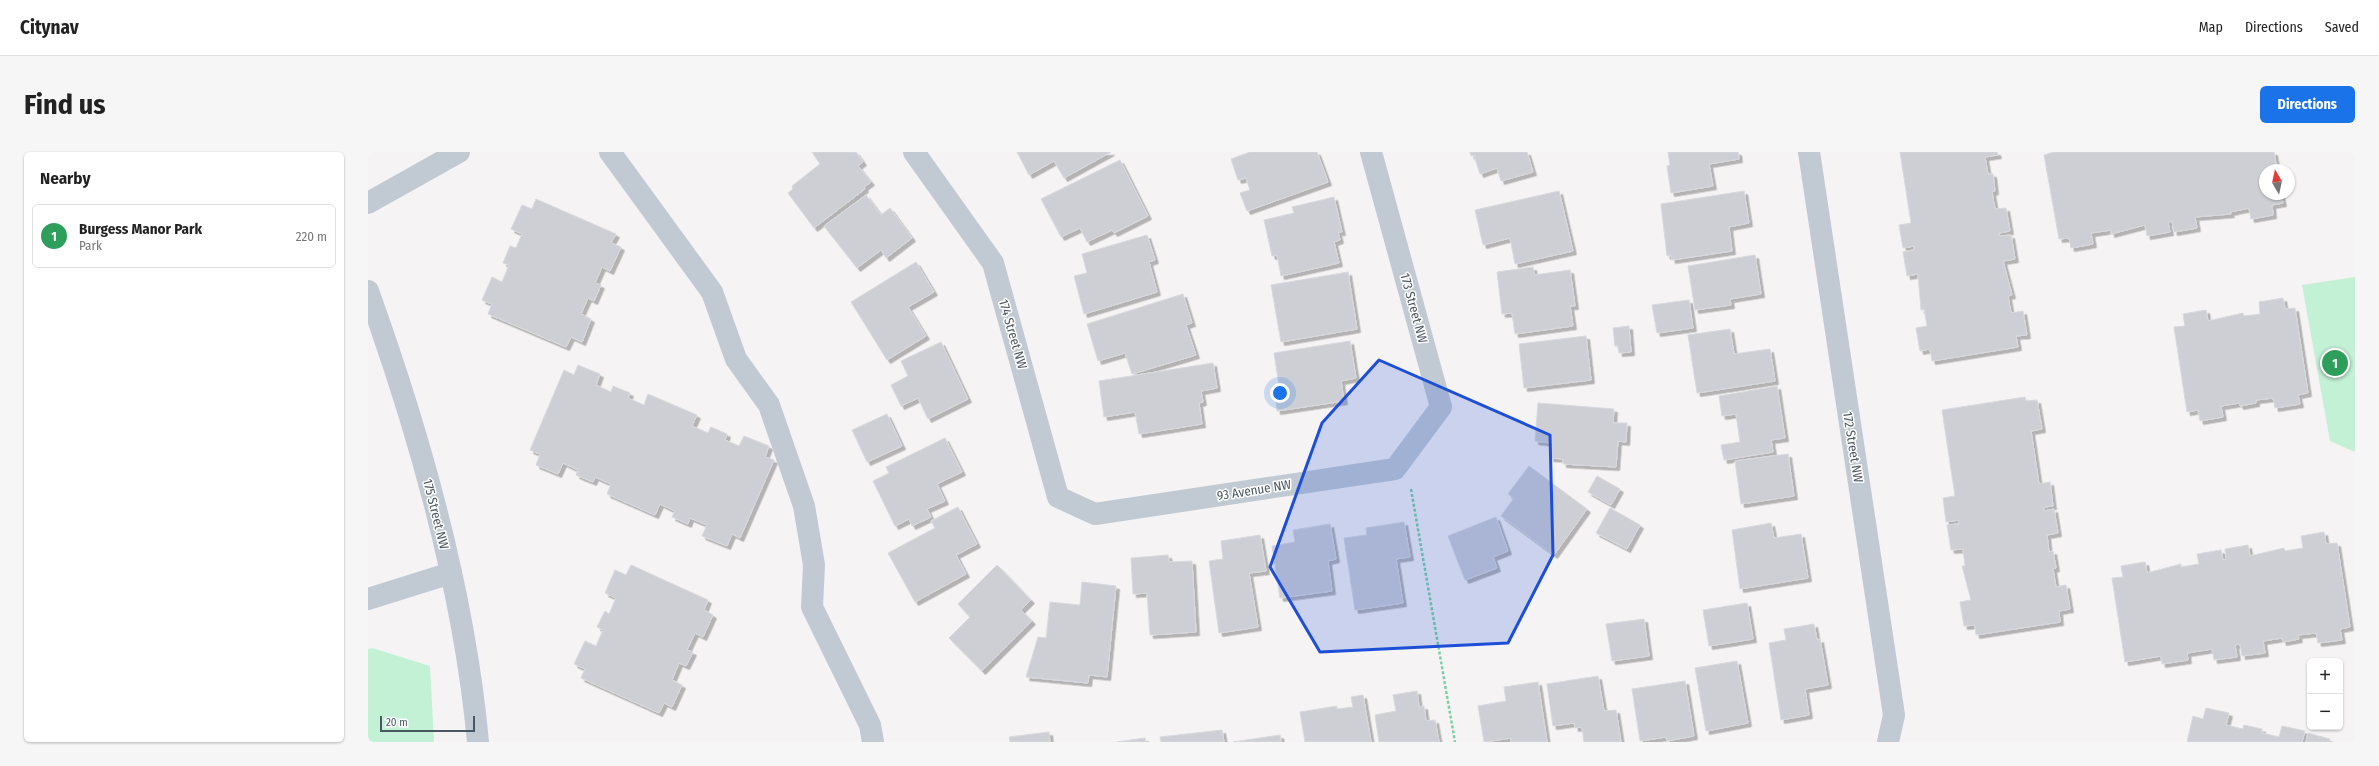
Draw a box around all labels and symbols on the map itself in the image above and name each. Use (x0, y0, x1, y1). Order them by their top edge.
north arrow (2259, 164, 2295, 200)
street label: 173 Street NW (1397, 271, 1431, 345)
street label: 174 Street NW (996, 297, 1030, 371)
pin: 1 (2322, 348, 2348, 378)
your location (1270, 383, 1290, 403)
street label: 172 Street NW (1840, 410, 1866, 484)
street label: 175 Street NW (420, 477, 452, 551)
street label: 93 Avenue NW (1216, 477, 1292, 503)
scale bar (380, 714, 475, 733)

